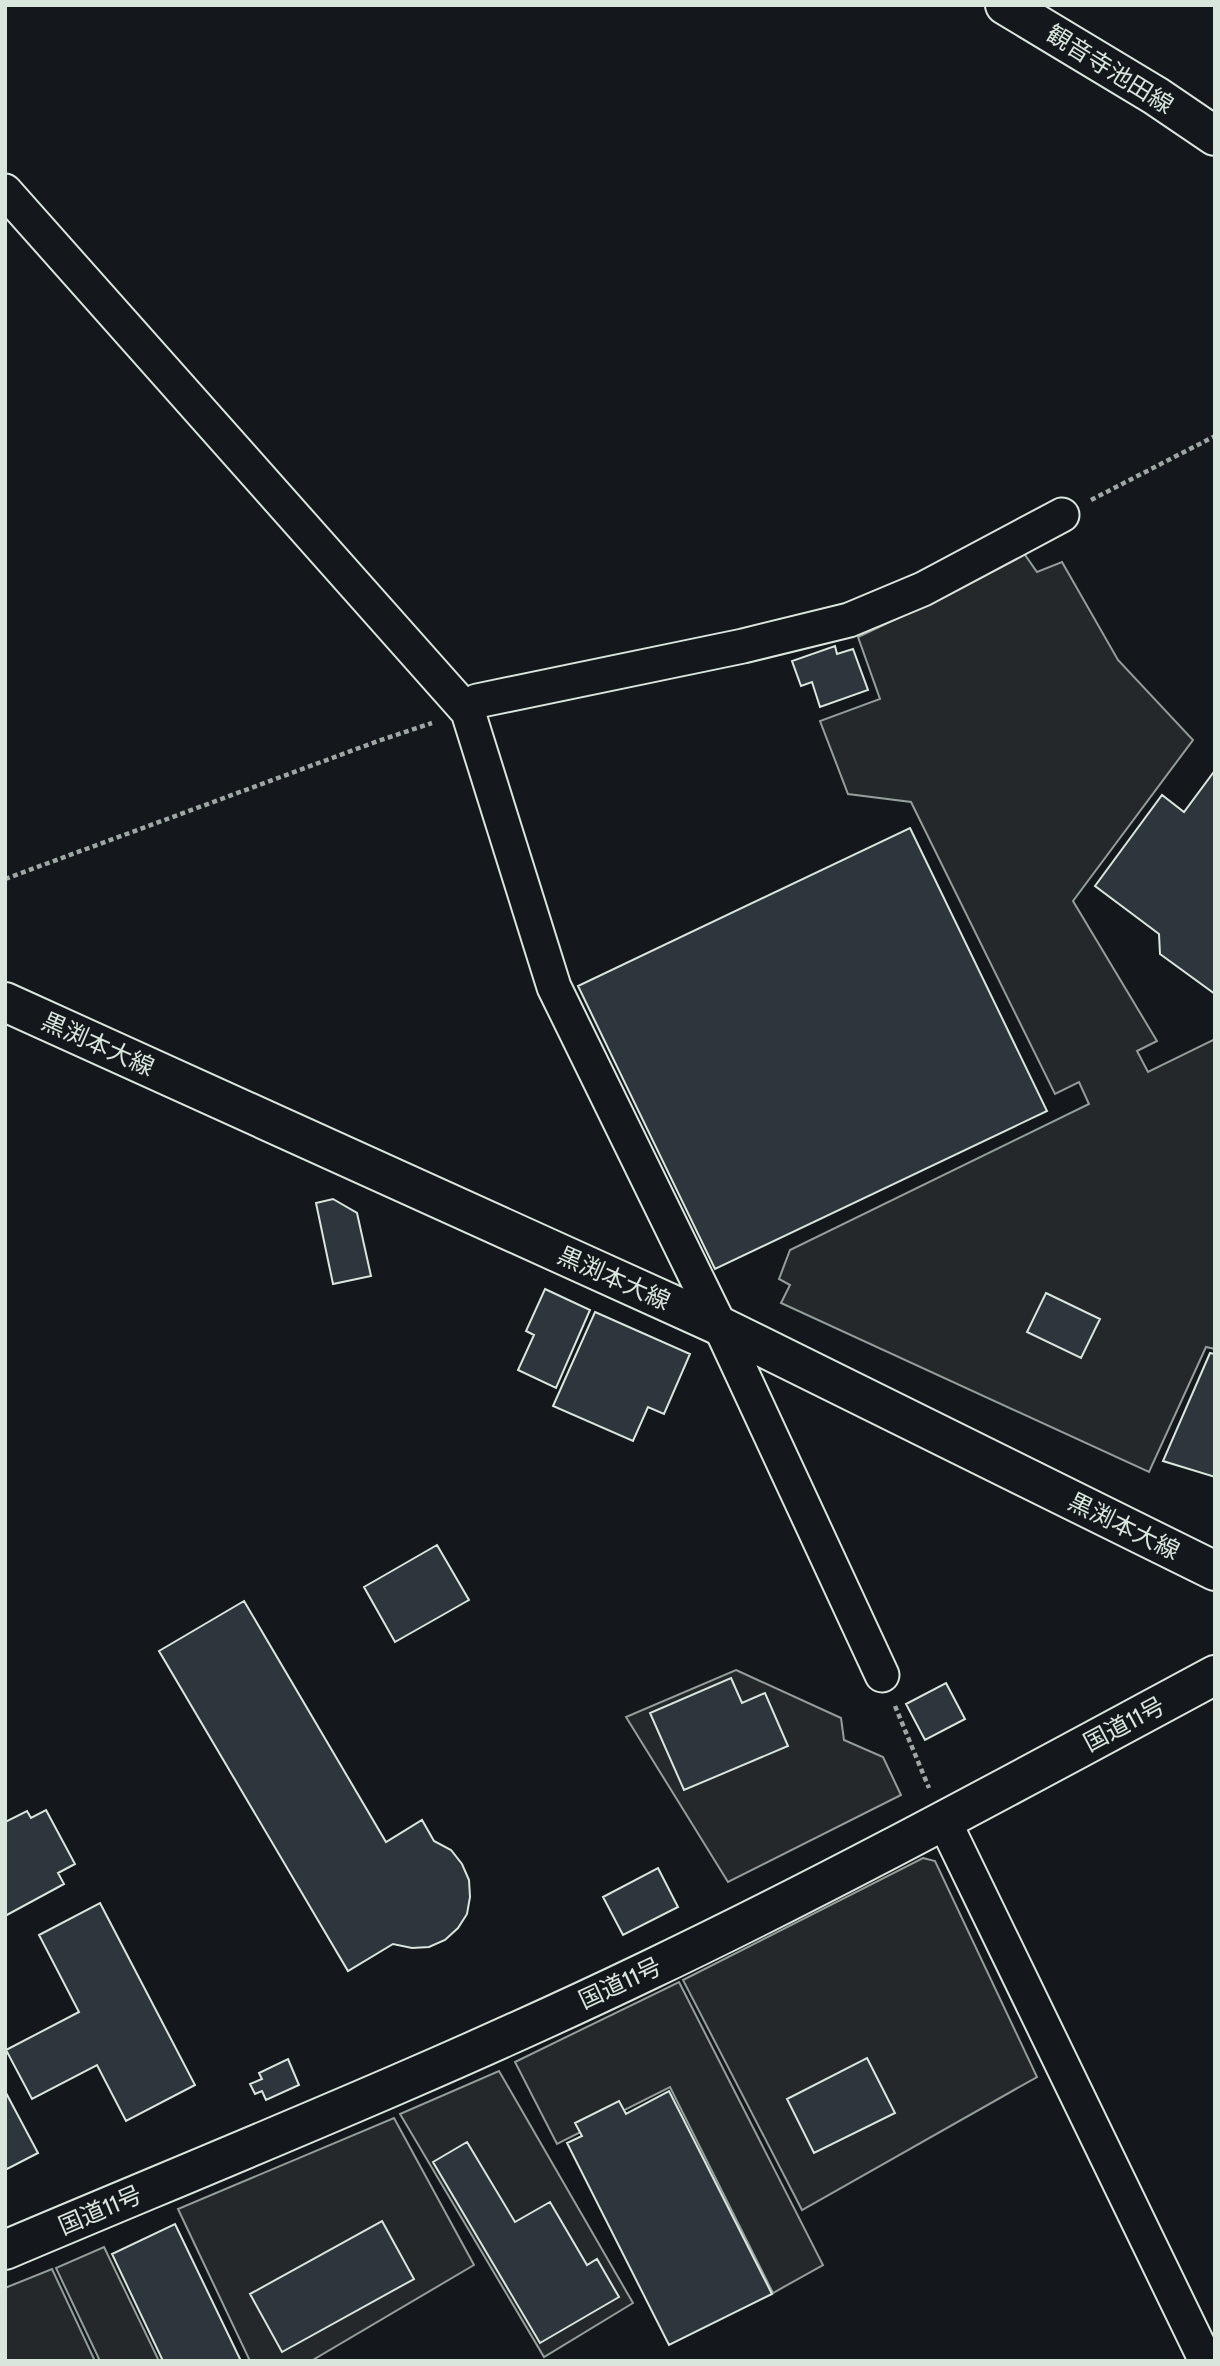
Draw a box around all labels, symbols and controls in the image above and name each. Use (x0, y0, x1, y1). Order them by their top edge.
street label: 観音寺池田線 (1041, 19, 1179, 119)
street label: 黒渕本大線 (37, 1006, 159, 1082)
street label: 黒渕本大線 (553, 1240, 675, 1316)
street label: 黒渕本大線 (1064, 1487, 1184, 1565)
street label: 国道11号 (1078, 1691, 1170, 1757)
street label: 国道11号 (574, 1951, 666, 2015)
street label: 国道11号 (54, 2180, 146, 2240)

